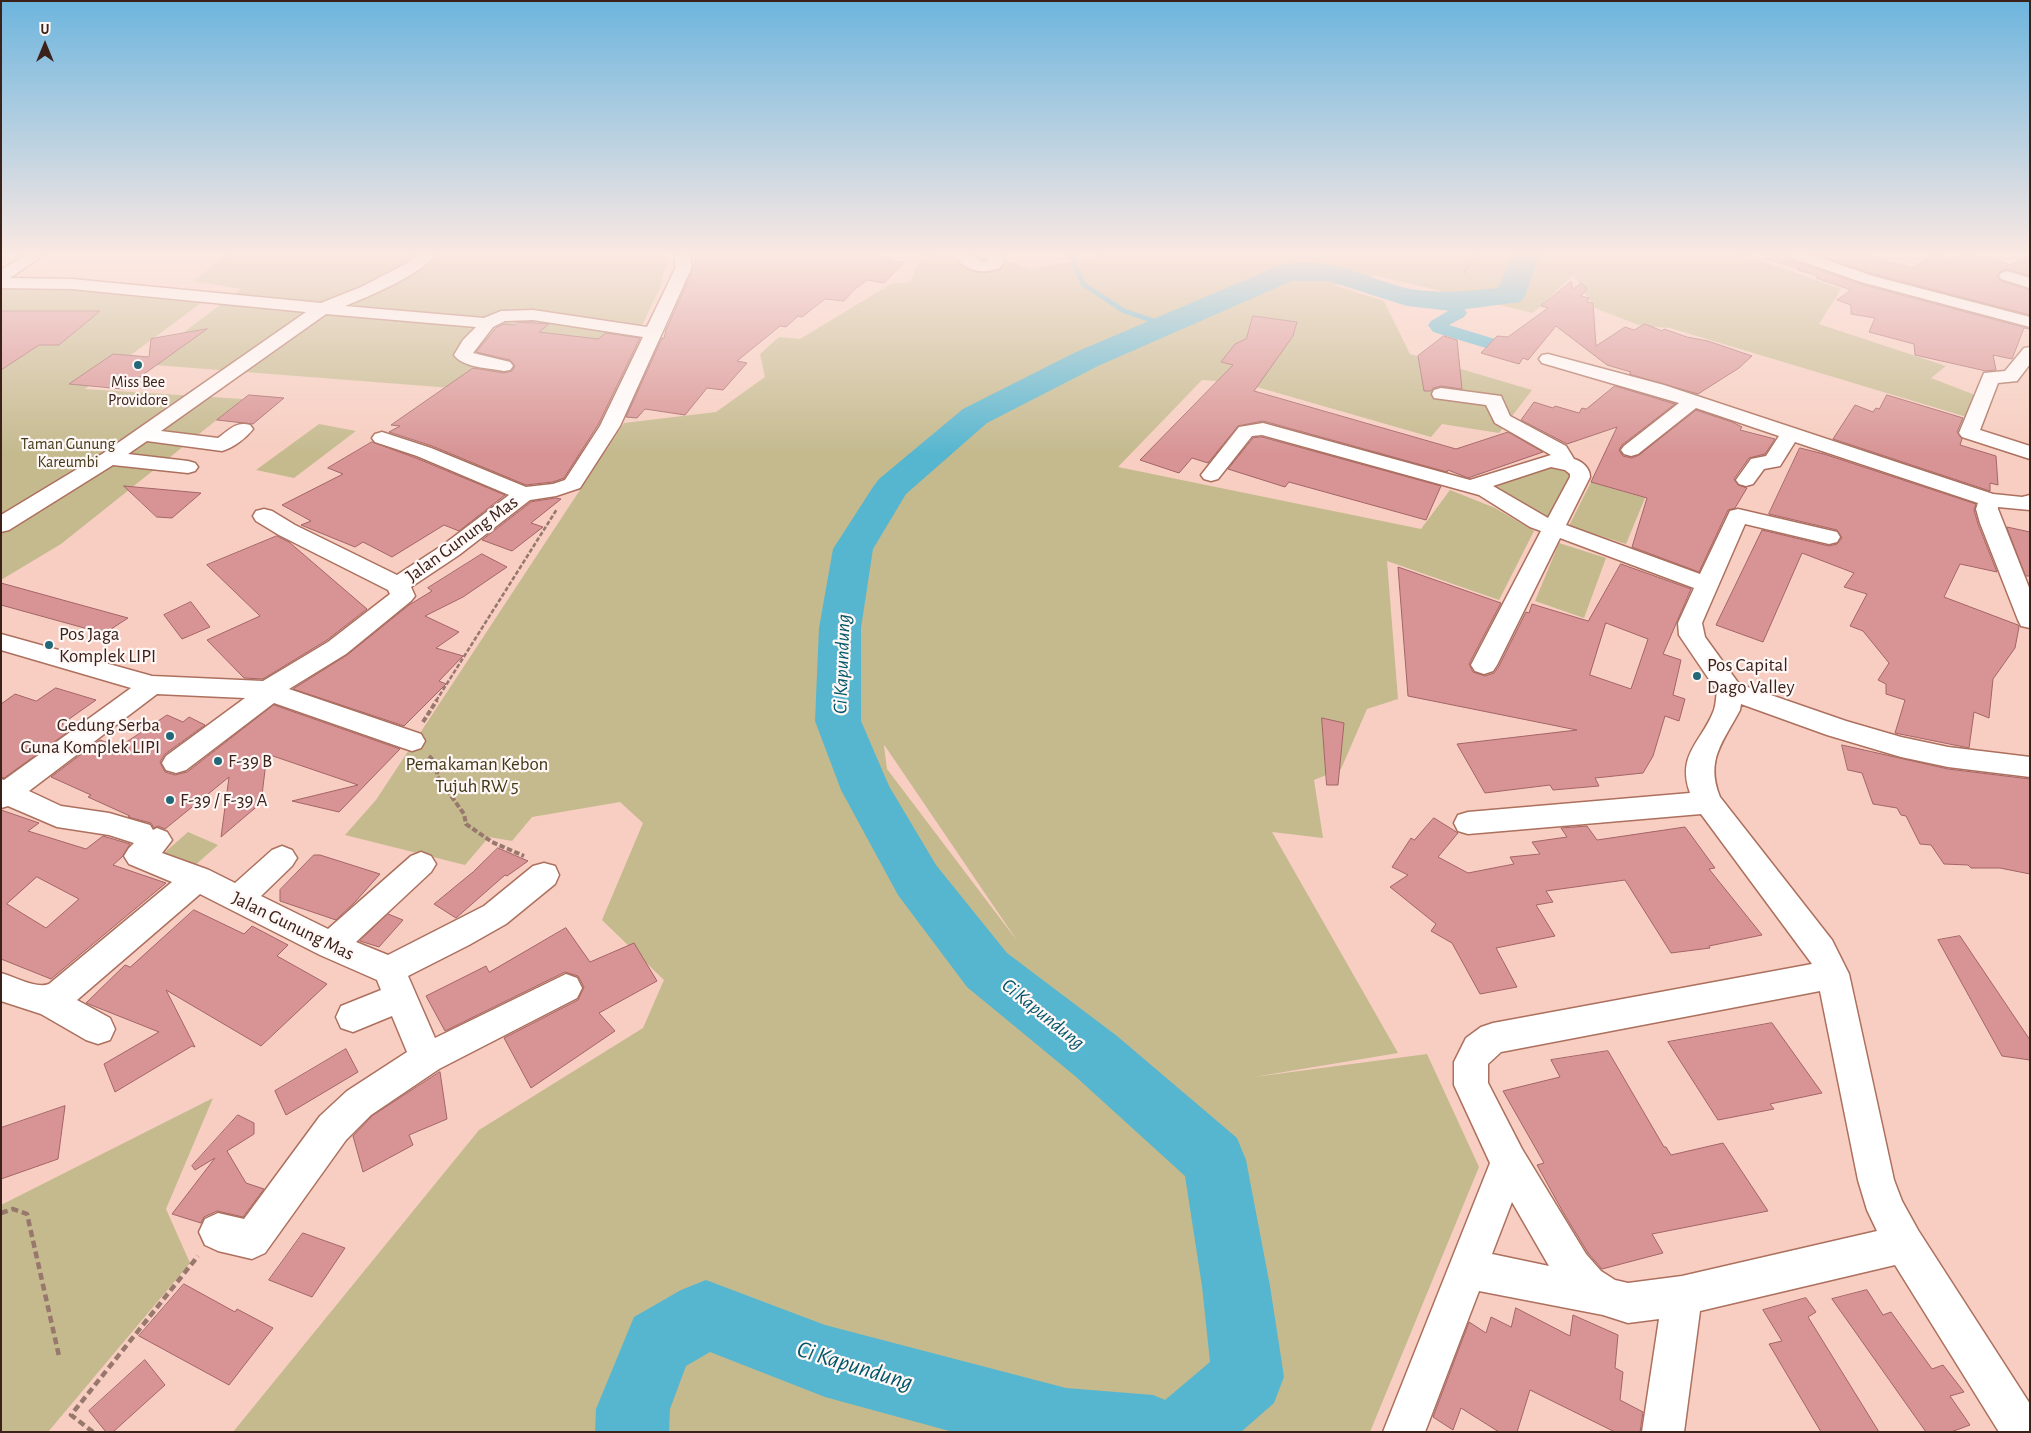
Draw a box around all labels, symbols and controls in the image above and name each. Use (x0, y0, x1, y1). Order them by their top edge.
north arrow (20, 20, 70, 70)
text: U (41, 23, 49, 37)
marker: Miss Bee Providore (132, 359, 144, 371)
place label: Miss Bee Providore (108, 372, 168, 410)
park label: Taman Gunung Kareumbi (21, 434, 115, 472)
street label: Jalan Gunung Mas (401, 491, 523, 587)
water label: Ci Kapundung (828, 614, 856, 714)
place label: Pos Jaga Komplek LIPI (59, 623, 156, 667)
marker: Pos Jaga Komplek LIPI (43, 639, 55, 651)
place label: Pos Capital Dago Valley (1707, 654, 1794, 698)
marker: Pos Capital Dago Valley (1691, 670, 1703, 682)
place label: Gedung Serba Guna Komplek LIPI (21, 714, 160, 758)
marker: Gedung Serba Guna Komplek LIPI (164, 730, 176, 742)
place label: F-39 B (228, 750, 272, 772)
park label: Pemakaman Kebon Tujuh RW 5 (406, 753, 548, 797)
marker: F-39 B (212, 755, 224, 767)
place label: F-39 / F-39 A (180, 789, 268, 811)
marker: F-39 / F-39 A (164, 794, 176, 806)
street label: Jalan Gunung Mas (228, 887, 358, 965)
water label: Ci Kapundung (997, 973, 1089, 1055)
water label: Ci Kapundung (793, 1335, 917, 1397)

